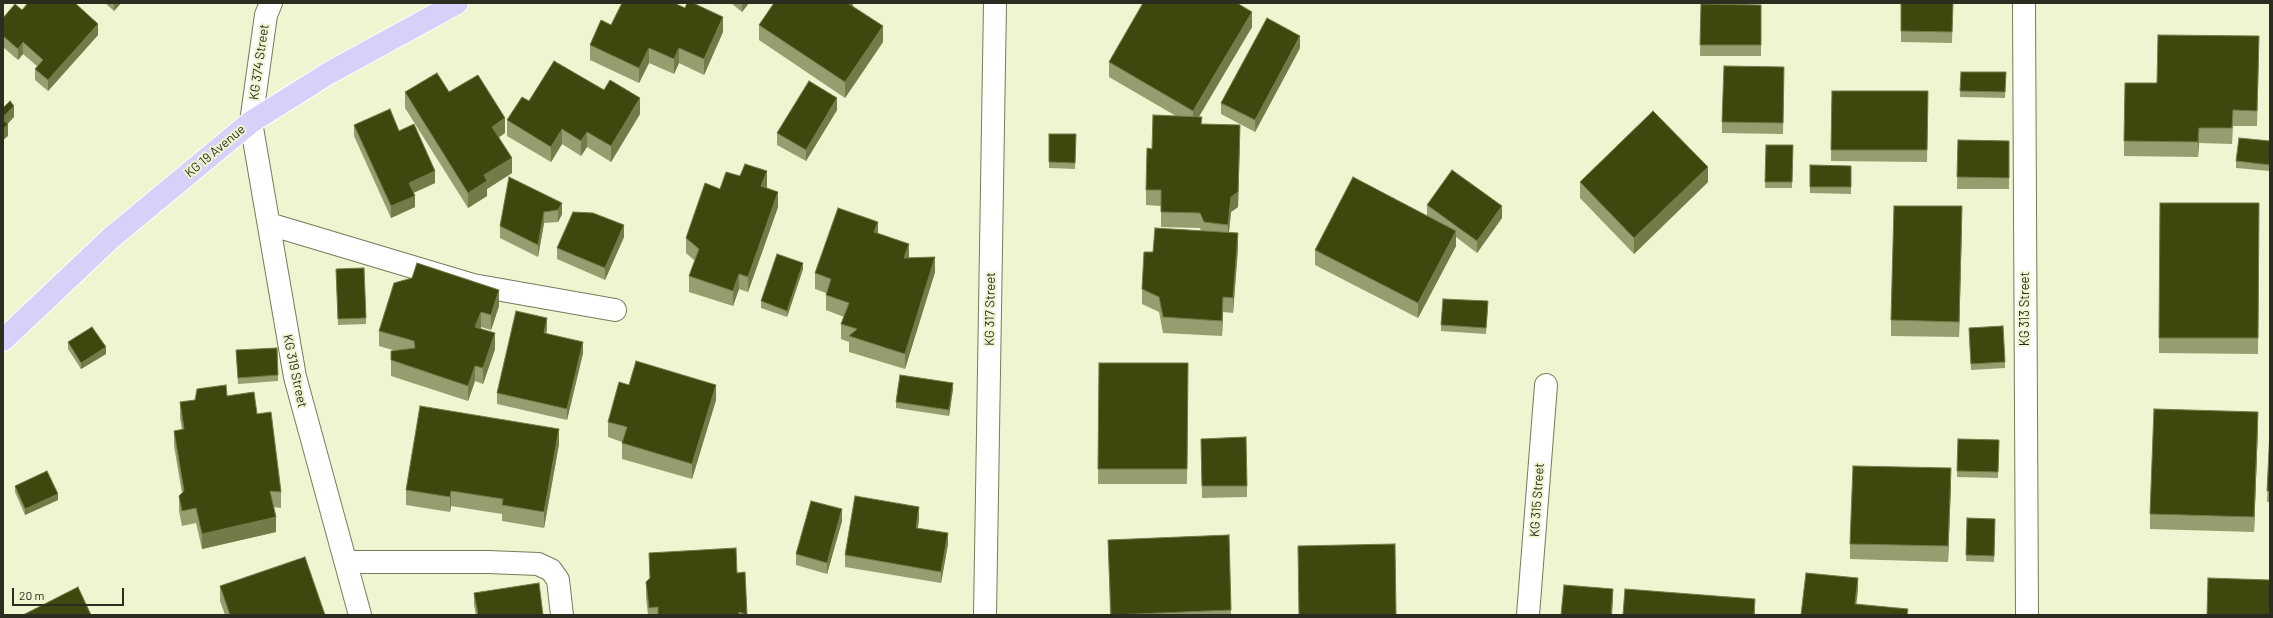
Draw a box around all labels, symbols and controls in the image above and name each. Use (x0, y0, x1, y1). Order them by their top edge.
street label: KG 374 Street (246, 23, 272, 101)
street label: KG 19 Avenue (182, 121, 248, 181)
street label: KG 317 Street (982, 272, 998, 346)
street label: KG 313 Street (2017, 272, 2033, 346)
street label: KG 319 Street (280, 333, 310, 409)
street label: KG 315 Street (1527, 462, 1547, 538)
scale bar (14, 580, 126, 606)
text: 20 m (19, 588, 45, 602)

